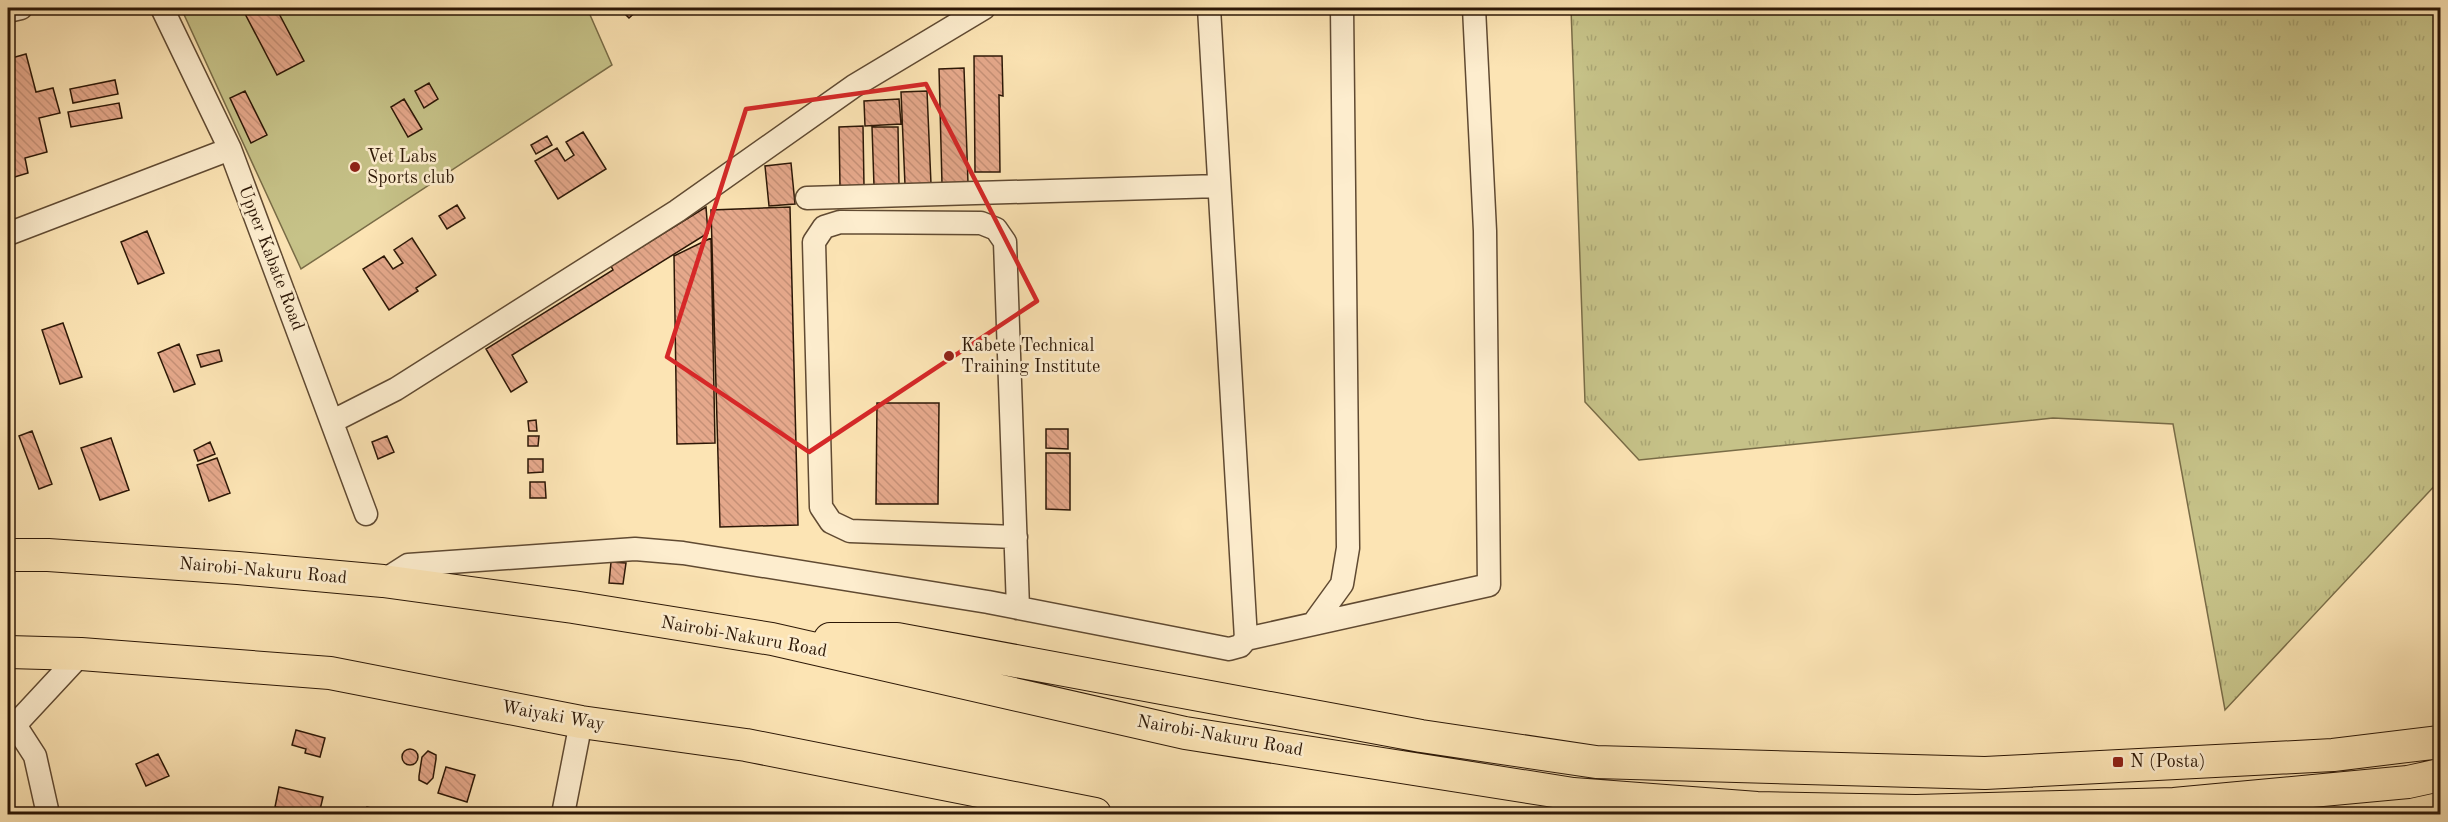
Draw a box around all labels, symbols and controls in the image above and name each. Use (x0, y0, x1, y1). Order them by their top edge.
place label: Vet Labs Sports club (367, 148, 454, 187)
marker: Vet Labs Sports club (348, 160, 362, 174)
street label: Upper Kabate Road (235, 183, 307, 333)
place label: Kabete Technical Training Institute (961, 337, 1100, 376)
marker: Kabete Technical Training Institute (942, 349, 956, 363)
street label: Nairobi-Nakuru Road (178, 555, 348, 587)
street label: Nairobi-Nakuru Road (659, 614, 829, 660)
street label: Waiyaki Way (500, 698, 607, 734)
street label: Nairobi-Nakuru Road (1135, 713, 1305, 759)
place label: N (Posta) (2130, 752, 2205, 771)
marker: N (Posta) (2111, 755, 2125, 769)

